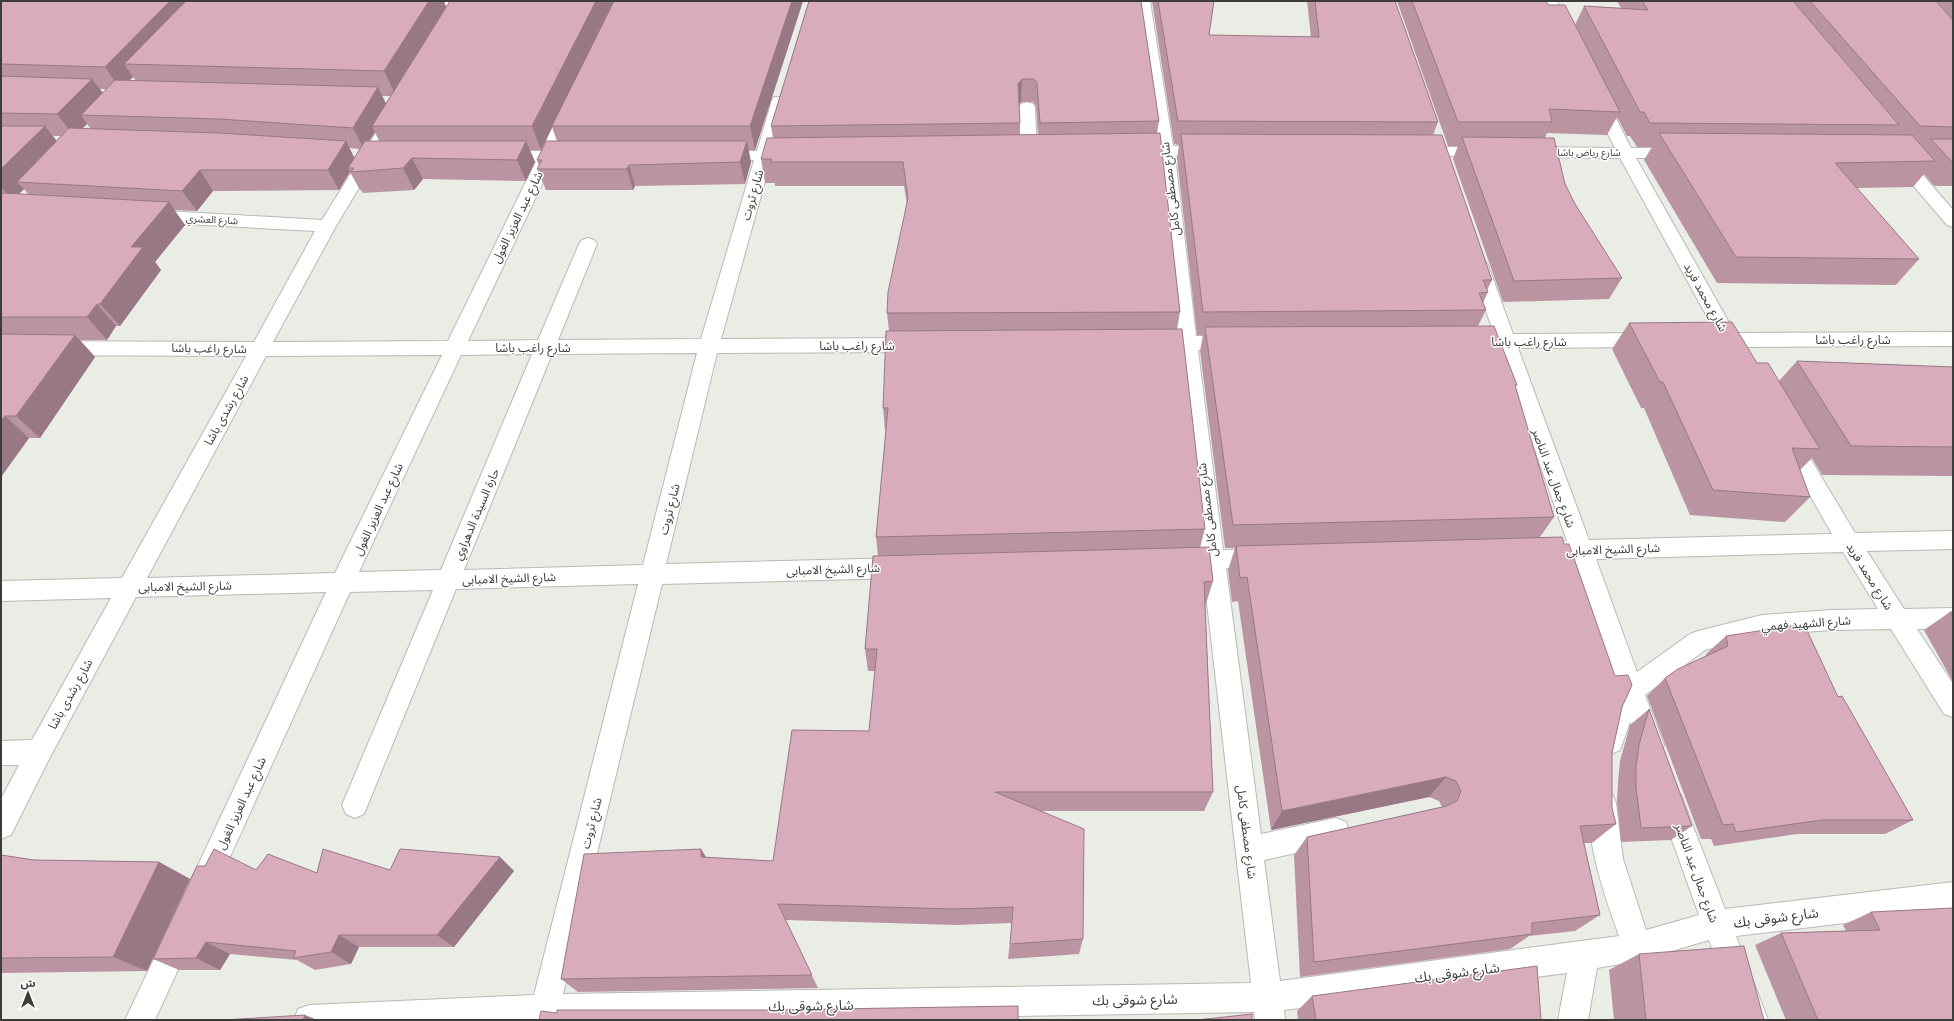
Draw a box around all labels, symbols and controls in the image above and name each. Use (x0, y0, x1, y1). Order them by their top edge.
street label: شارع مصطفى كامل (1156, 141, 1185, 237)
street label: شارع رياض باشا (1557, 145, 1621, 160)
street label: شارع عبد العزيز الغول (487, 168, 548, 266)
street label: شارع ثروت (737, 168, 768, 223)
street label: شارع العشري (185, 211, 239, 229)
street label: شارع محمد فريد (1679, 259, 1732, 335)
street label: شارع راغب باشا (1815, 331, 1891, 349)
street label: شارع راغب باشا (1491, 333, 1567, 351)
street label: شارع راغب باشا (819, 337, 895, 355)
street label: شارع راغب باشا (171, 339, 247, 358)
street label: شارع راغب باشا (495, 339, 571, 357)
street label: شارع رشدى باشا (200, 372, 253, 449)
street label: شارع جمال عبد الناصر (1527, 425, 1580, 530)
street label: شارع عبد العزيز الغول (349, 460, 408, 559)
street label: شارع مصطفى كامل (1193, 462, 1222, 558)
street label: حارة السيدة الدهراوي (449, 465, 505, 563)
street label: شارع ثروت (654, 482, 685, 537)
street label: شارع الشيخ الامبابى (1566, 539, 1660, 560)
street label: شارع محمد فريد (1842, 539, 1898, 614)
street label: شارع الشيخ الامبابى (786, 559, 880, 580)
street label: شارع الشيخ الامبابى (462, 568, 556, 589)
street label: شارع الشيخ الامبابى (138, 577, 232, 596)
street label: شارع الشهيد فهمي (1761, 611, 1852, 636)
street label: شارع رشدى باشا (44, 656, 97, 733)
street label: شارع عبد العزيز الغول (212, 754, 271, 853)
street label: شارع مصطفى كامل (1232, 784, 1261, 880)
street label: شارع ثروت (576, 796, 607, 851)
street label: شارع جمال عبد الناصر (1670, 820, 1723, 925)
street label: شارع شوقى بك (1732, 902, 1820, 934)
street label: شارع شوقى بك (1413, 957, 1501, 989)
north arrow (8, 973, 48, 1013)
text: ش (20, 975, 36, 990)
street label: شارع شوقى بك (1092, 989, 1178, 1011)
street label: شارع شوقى بك (768, 995, 854, 1017)

